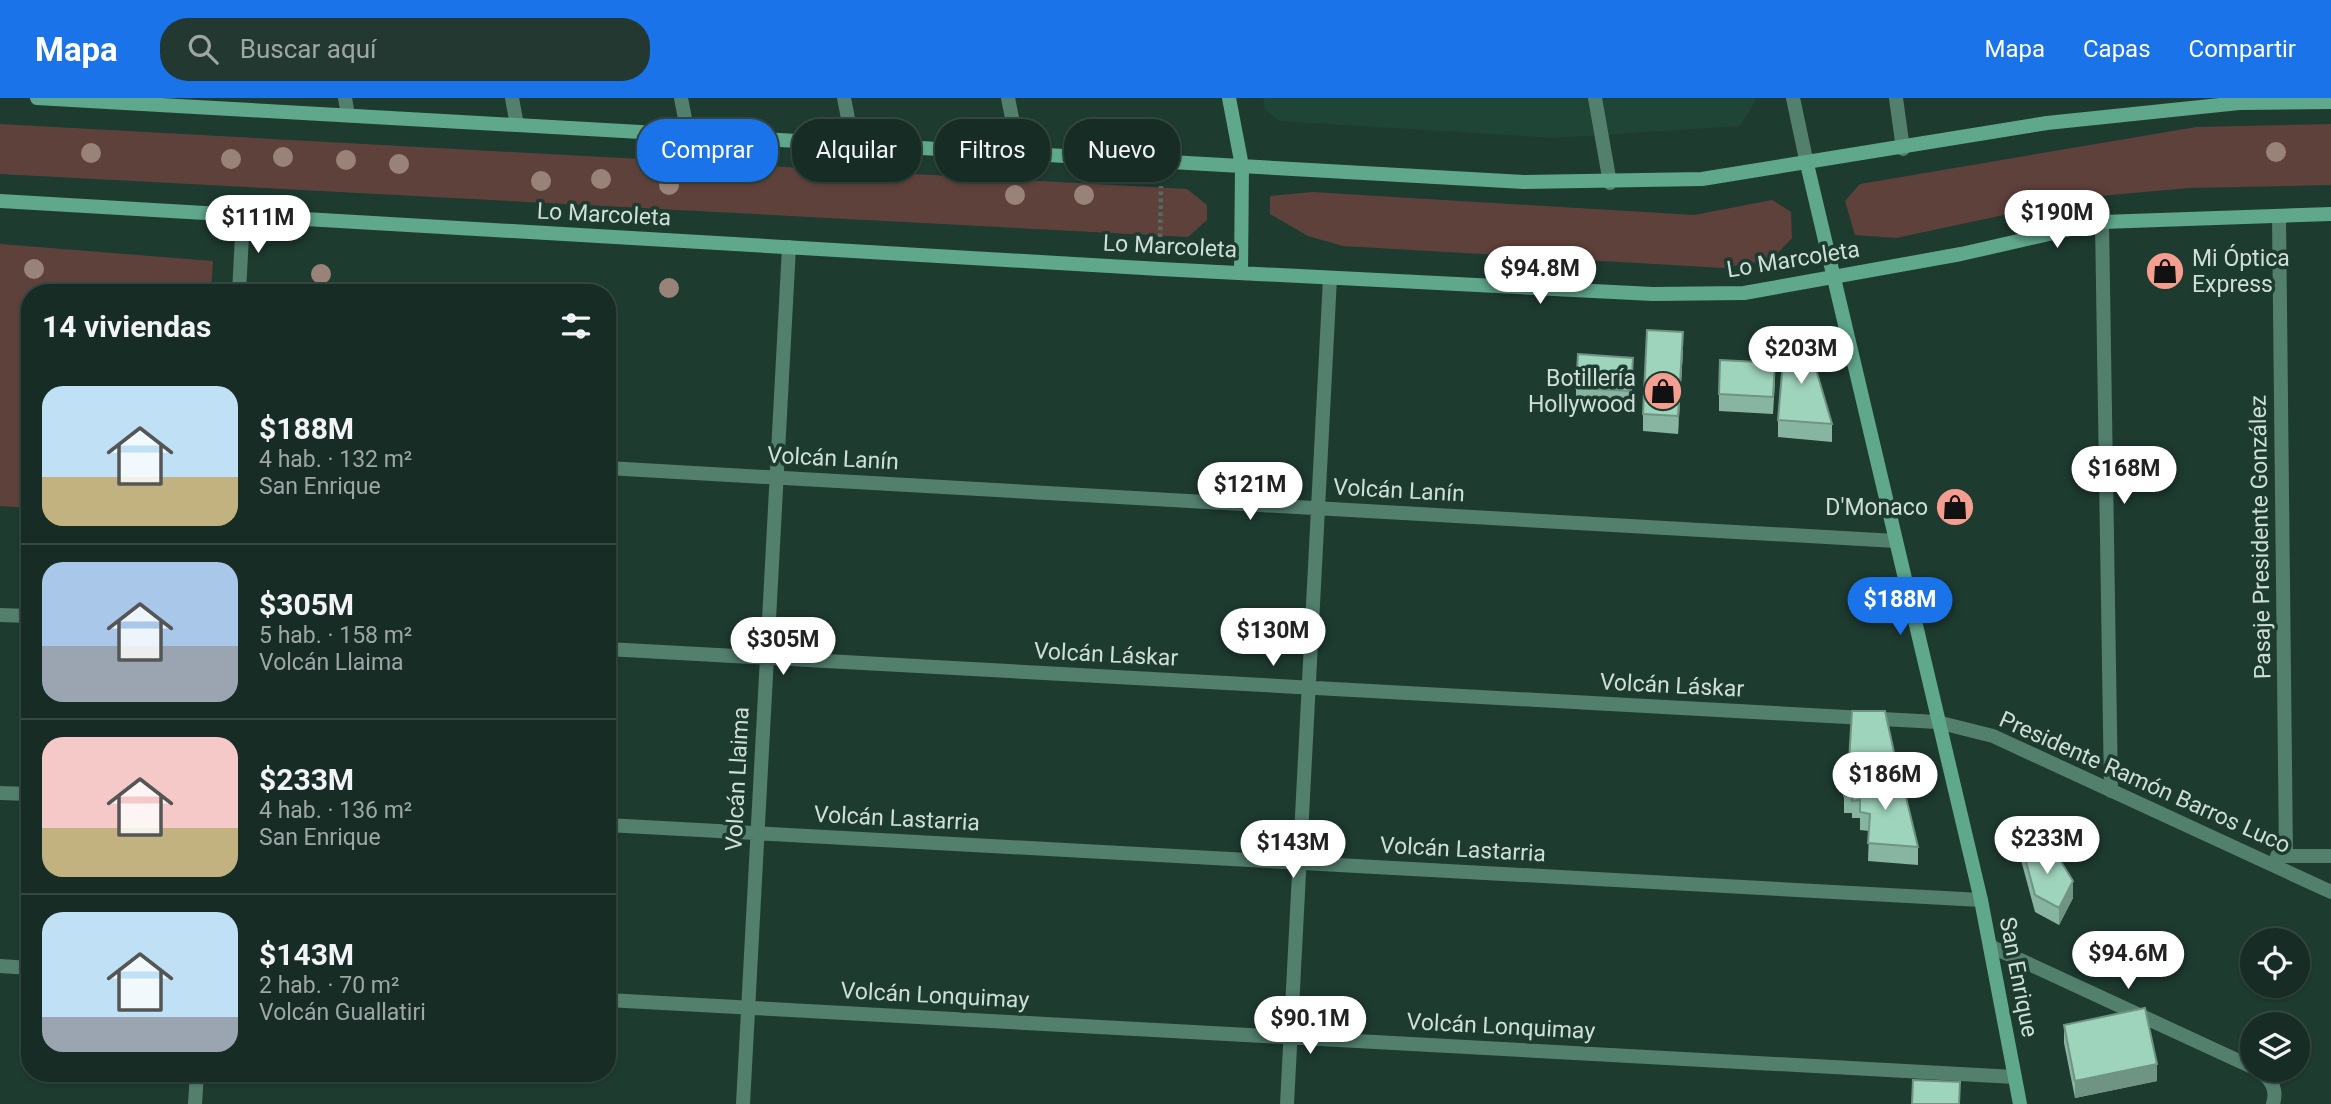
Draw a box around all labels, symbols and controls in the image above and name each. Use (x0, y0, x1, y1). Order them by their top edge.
search box (160, 18, 650, 81)
text: Mapa (35, 30, 118, 69)
icon: search (184, 30, 222, 68)
text: Buscar aquí (240, 34, 376, 64)
text: Mapa (1984, 35, 2045, 63)
text: Capas (2083, 35, 2151, 63)
text: Compartir (2189, 35, 2296, 63)
chip: Comprar (637, 119, 778, 182)
chip: Alquilar (792, 119, 921, 182)
chip: Filtros (935, 119, 1050, 182)
chip: Nuevo (1064, 119, 1180, 182)
pin: $190M (2008, 190, 2106, 250)
pin: $111M (209, 195, 307, 255)
street label: Lo Marcoleta (536, 198, 672, 231)
text: $190M (2021, 199, 2093, 226)
text: $111M (222, 204, 294, 231)
street label: Lo Marcoleta (1102, 230, 1238, 263)
street label: Lo Marcoleta (1725, 236, 1862, 283)
place label: Mi Óptica Express (2192, 244, 2290, 298)
pin: $94.8M (1483, 246, 1597, 306)
shop icon: Mi Óptica Express (2144, 250, 2186, 292)
text: $94.8M (1500, 255, 1580, 282)
icon: filters (557, 307, 595, 345)
text: 14 viviendas (42, 309, 212, 344)
pin: $203M (1752, 327, 1850, 386)
text: $203M (1765, 335, 1837, 362)
place label: Botillería Hollywood (1528, 365, 1636, 418)
shop icon: Botillería Hollywood (1642, 370, 1684, 412)
street label: Pasaje Presidente González (2245, 395, 2276, 679)
text: $188M (259, 411, 354, 446)
icon: home (98, 414, 182, 498)
street label: Volcán Lanín (766, 442, 899, 475)
text: 4 hab. · 132 m² (259, 446, 412, 473)
pin: $168M (2075, 446, 2173, 506)
text: $168M (2088, 455, 2160, 482)
pin: $121M (1201, 462, 1299, 522)
text: $121M (1214, 471, 1286, 498)
text: San Enrique (259, 473, 381, 500)
street label: Volcán Lanín (1332, 474, 1465, 507)
shop icon: D'Monaco (1934, 486, 1976, 528)
place label: D'Monaco (1825, 494, 1928, 521)
pin: $188M (1851, 578, 1949, 637)
text: $188M (1864, 586, 1936, 613)
text: $305M (259, 587, 354, 622)
icon: home (98, 590, 182, 674)
pin: $130M (1224, 608, 1322, 668)
text: $130M (1237, 617, 1309, 644)
pin: $305M (734, 618, 832, 677)
text: 5 hab. · 158 m² (259, 622, 412, 649)
text: $305M (747, 626, 819, 653)
street label: Volcán Láskar (1033, 637, 1179, 672)
text: Volcán Llaima (259, 649, 404, 676)
street label: Volcán Láskar (1599, 668, 1745, 703)
street label: Volcán Llaima (720, 706, 755, 852)
street label: Presidente Ramón Barros Luco (1995, 706, 2295, 859)
pin: $186M (1836, 752, 1934, 812)
text: $186M (1849, 761, 1921, 788)
text: $233M (259, 762, 354, 797)
icon: home (98, 765, 182, 849)
text: 4 hab. · 136 m² (259, 797, 412, 824)
street label: Volcán Lastarria (813, 801, 981, 836)
pin: $233M (1998, 816, 2096, 876)
pin: $143M (1244, 820, 1342, 880)
text: San Enrique (259, 824, 381, 851)
text: $233M (2011, 825, 2083, 852)
text: $143M (1257, 829, 1329, 856)
street label: Volcán Lastarria (1379, 832, 1547, 867)
street label: San Enrique (1994, 915, 2043, 1039)
map controls (2240, 928, 2310, 1082)
button: locate (2240, 928, 2310, 998)
pin: $94.6M (2071, 932, 2185, 991)
text: $143M (259, 937, 354, 972)
icon: home (98, 940, 182, 1024)
text: $94.6M (2088, 940, 2168, 967)
text: 2 hab. · 70 m² (259, 972, 399, 999)
street label: Volcán Lonquimay (840, 977, 1030, 1014)
pin: $90.1M (1253, 996, 1367, 1056)
text: Volcán Guallatiri (259, 999, 426, 1026)
text: $90.1M (1270, 1005, 1350, 1032)
street label: Volcán Lonquimay (1406, 1008, 1596, 1045)
button: layers (2240, 1012, 2310, 1082)

